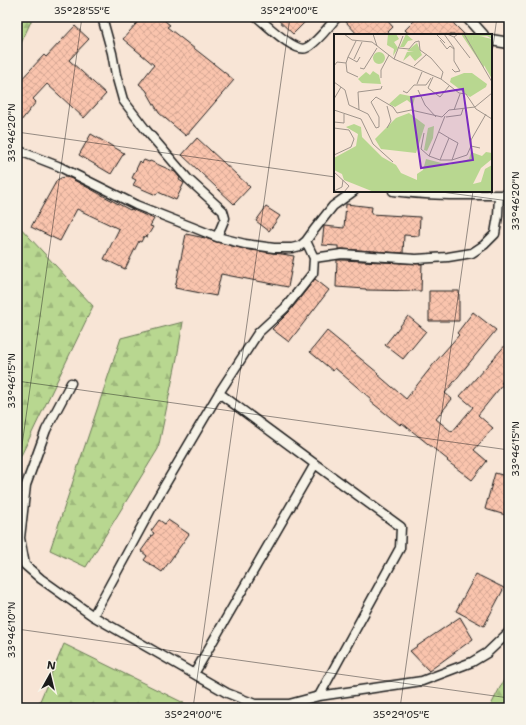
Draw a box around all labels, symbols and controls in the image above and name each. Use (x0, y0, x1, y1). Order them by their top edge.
text: 35°28'55"E (54, 4, 110, 17)
text: 35°29'00"E (260, 4, 318, 17)
inset map (334, 34, 492, 192)
text: 33°46'20"N (5, 103, 18, 163)
text: 33°46'20"N (509, 171, 522, 231)
text: 33°46'15"N (5, 353, 18, 409)
text: 33°46'15"N (509, 421, 522, 477)
text: 33°46'10"N (5, 602, 18, 658)
north arrow (30, 655, 70, 695)
text: N (46, 658, 57, 674)
text: 35°29'00"E (164, 708, 222, 721)
text: 35°29'05"E (373, 708, 429, 721)

